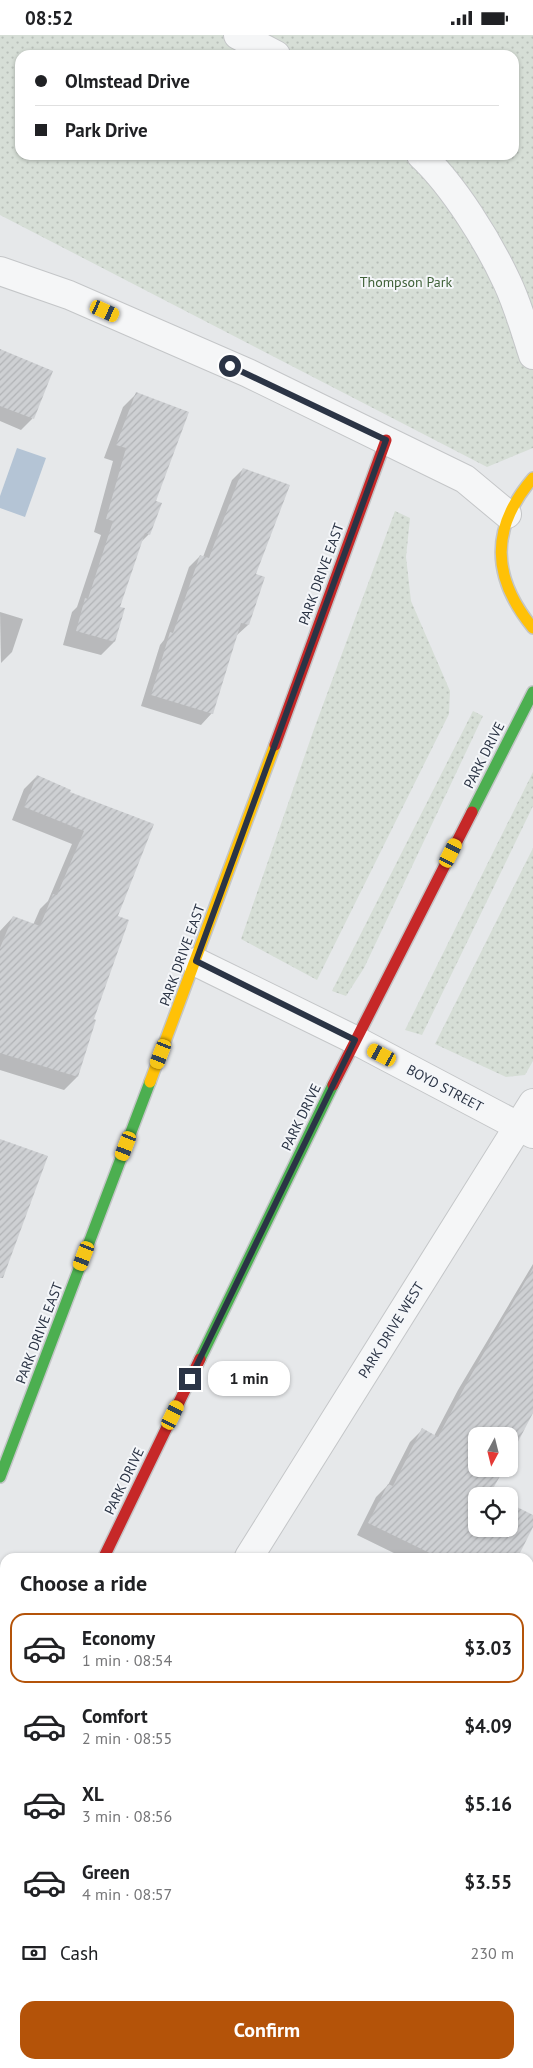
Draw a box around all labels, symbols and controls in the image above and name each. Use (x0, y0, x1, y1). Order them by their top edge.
text: 08:52 (25, 6, 73, 30)
text: Olmstead Drive (65, 69, 190, 93)
text: Park Drive (65, 118, 148, 142)
park label: Thompson Park (360, 273, 452, 291)
car (88, 298, 121, 324)
route start (219, 355, 241, 377)
street label: PARK DRIVE EAST (294, 520, 348, 627)
street label: PARK DRIVE (460, 719, 508, 791)
car (437, 836, 464, 870)
street label: PARK DRIVE EAST (155, 901, 209, 1008)
car (148, 1037, 173, 1071)
car (365, 1041, 398, 1069)
street label: BOYD STREET (404, 1060, 487, 1116)
street label: PARK DRIVE (277, 1081, 325, 1153)
car (113, 1129, 138, 1163)
car (71, 1239, 96, 1273)
street label: PARK DRIVE WEST (354, 1278, 428, 1381)
street label: PARK DRIVE EAST (11, 1280, 67, 1386)
callout: 1 min (208, 1361, 290, 1397)
route end (179, 1368, 201, 1390)
text: 1 min (229, 1368, 269, 1388)
car (159, 1398, 186, 1432)
north arrow (468, 1427, 518, 1477)
map controls (468, 1427, 518, 1537)
street label: PARK DRIVE (100, 1445, 148, 1517)
button: locate (468, 1487, 518, 1537)
text: Choose a ride (20, 1569, 147, 1597)
icon: car (22, 1626, 67, 1671)
text: Economy (82, 1626, 155, 1650)
text: $3.03 (464, 1636, 512, 1660)
text: 1 min · 08:54 (82, 1650, 172, 1670)
icon: car (22, 1704, 67, 1749)
text: Comfort (82, 1704, 148, 1728)
text: $4.09 (464, 1714, 512, 1738)
text: 2 min · 08:55 (82, 1728, 172, 1748)
icon: car (22, 1782, 67, 1827)
text: XL (82, 1782, 104, 1806)
text: $5.16 (464, 1792, 512, 1816)
text: 3 min · 08:56 (82, 1806, 172, 1826)
icon: car (22, 1860, 67, 1905)
text: Green (82, 1860, 130, 1884)
text: $3.55 (464, 1870, 512, 1894)
text: 4 min · 08:57 (82, 1884, 172, 1904)
icon: cash (20, 1939, 48, 1967)
text: Cash (60, 1941, 98, 1965)
text: 230 m (471, 1943, 514, 1963)
button: Confirm (20, 2001, 514, 2059)

